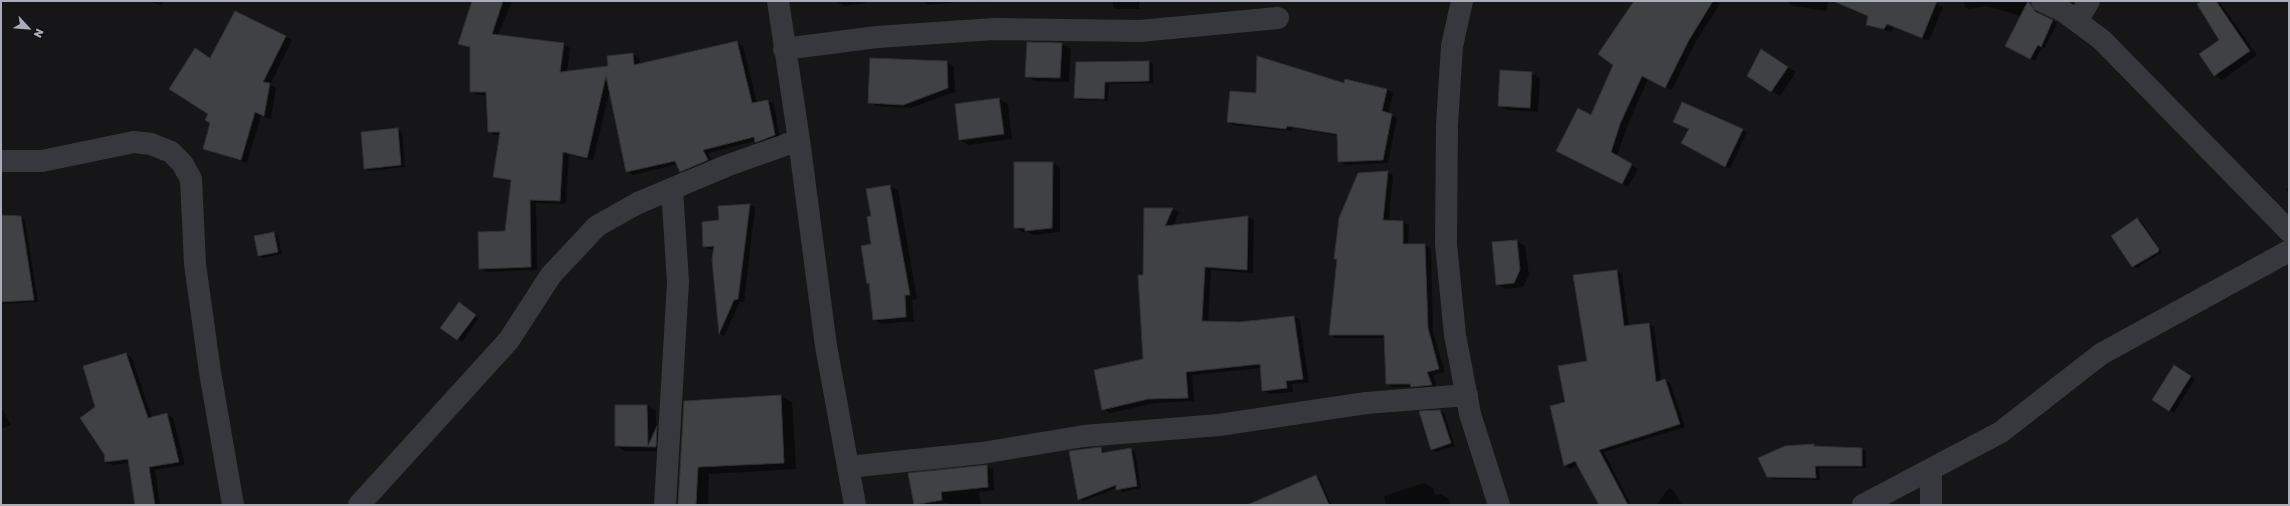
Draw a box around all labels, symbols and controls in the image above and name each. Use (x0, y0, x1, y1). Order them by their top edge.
north arrow (8, 8, 48, 48)
text: N (32, 27, 47, 40)

